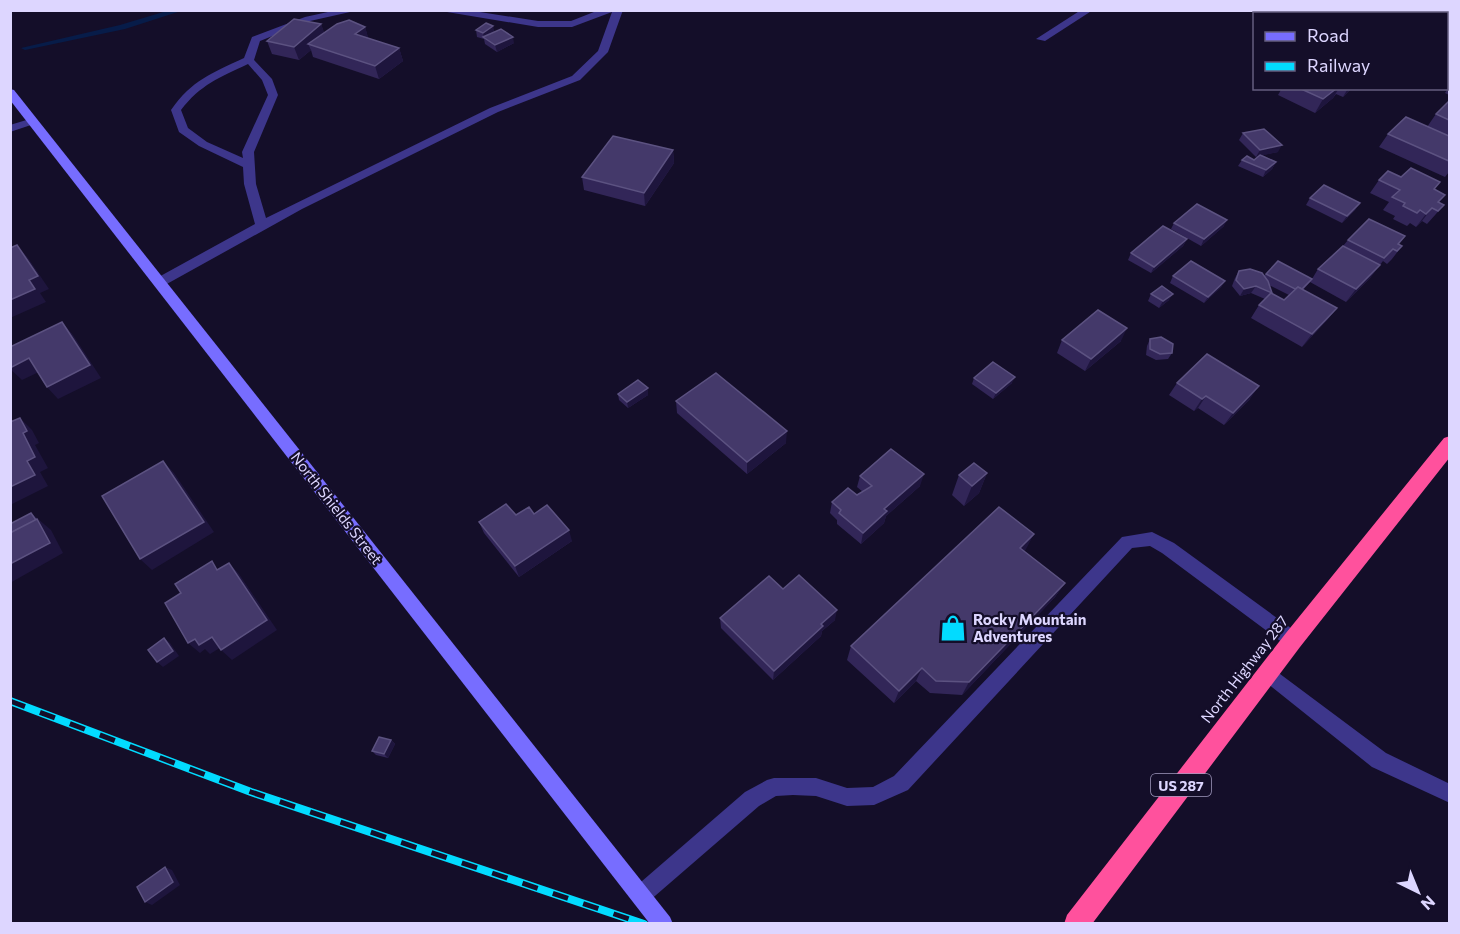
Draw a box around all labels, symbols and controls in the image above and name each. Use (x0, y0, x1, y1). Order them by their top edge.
legend (1253, 12, 1448, 90)
text: Road (1307, 24, 1349, 46)
text: Railway (1307, 54, 1370, 76)
street label: North Shields Street (288, 448, 386, 568)
place label: Rocky Mountain Adventures (973, 610, 1086, 645)
street label: North Highway 287 (1197, 612, 1291, 726)
shop icon: Rocky Mountain Adventures (938, 613, 968, 643)
road number: US 287 (1151, 774, 1211, 796)
north arrow (1388, 862, 1448, 922)
text: N (1418, 892, 1439, 914)

